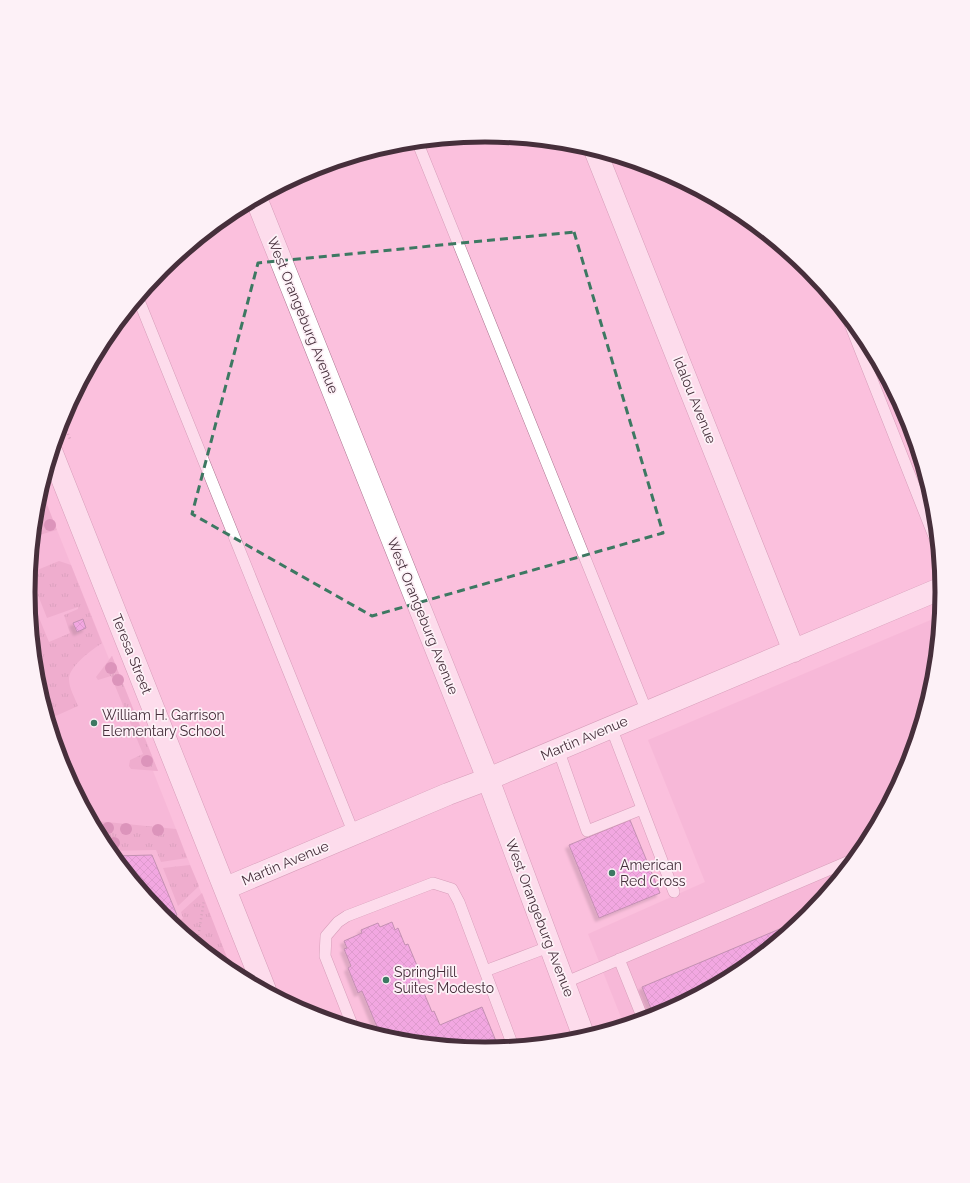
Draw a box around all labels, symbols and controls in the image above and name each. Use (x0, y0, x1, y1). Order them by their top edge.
street label: West Orangeburg Avenue (264, 234, 342, 396)
street label: Idalou Avenue (670, 354, 720, 446)
street label: West Orangeburg Avenue (384, 535, 462, 697)
street label: Teresa Street (109, 612, 155, 697)
place label: William H. Garrison Elementary School (102, 707, 225, 739)
street label: Martin Avenue (538, 712, 630, 764)
marker: William H. Garrison Elementary School (89, 718, 99, 728)
street label: Martin Avenue (239, 837, 331, 889)
street label: West Orangeburg Avenue (503, 837, 577, 999)
place label: American Red Cross (620, 857, 686, 889)
marker: American Red Cross (607, 868, 617, 878)
place label: SpringHill Suites Modesto (394, 964, 494, 996)
marker: SpringHill Suites Modesto (381, 975, 391, 985)

